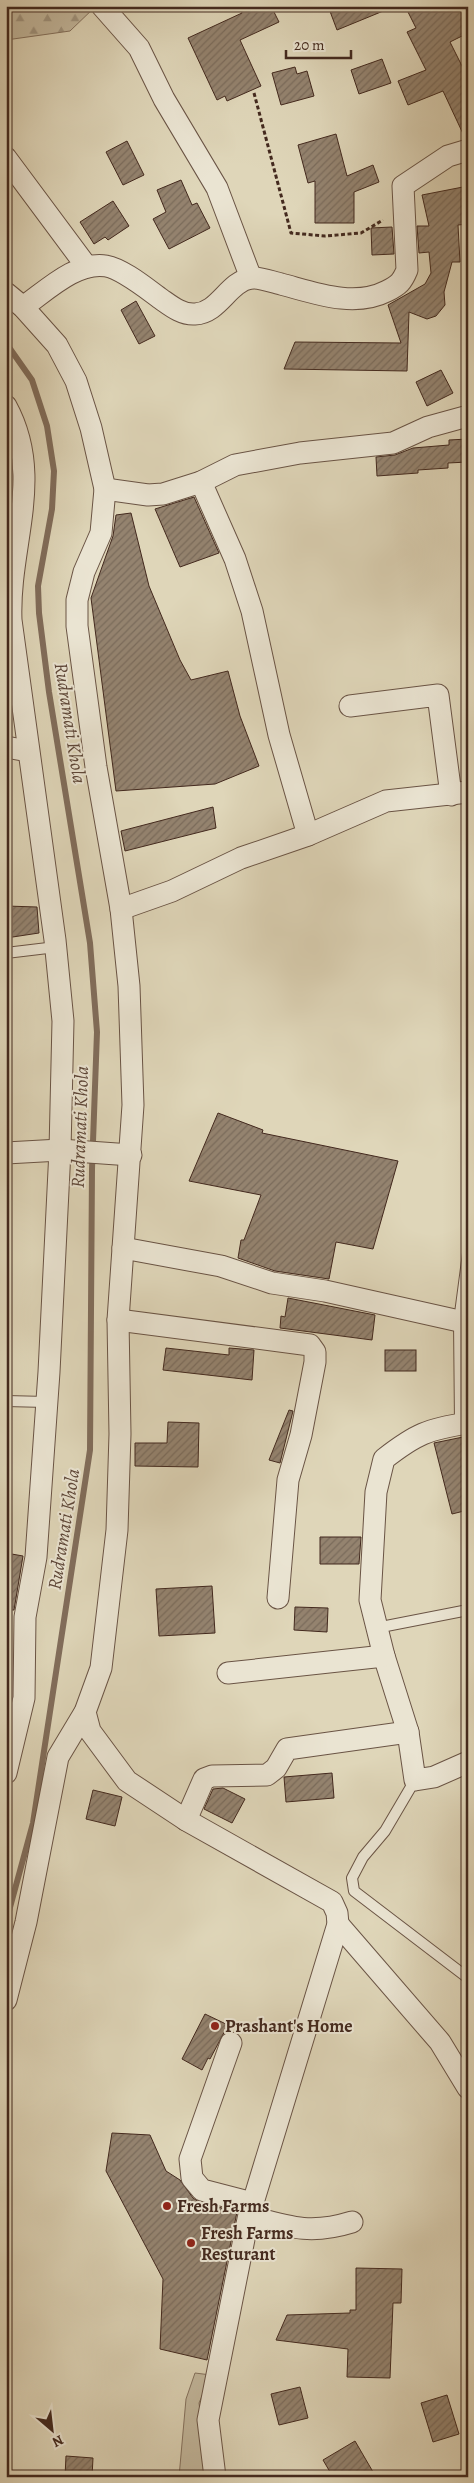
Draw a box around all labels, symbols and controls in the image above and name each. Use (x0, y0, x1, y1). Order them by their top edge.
scale bar (286, 28, 352, 60)
text: 20 m (294, 35, 325, 55)
water label: Rudramati Khola (48, 661, 92, 786)
water label: Rudramati Khola (65, 1065, 95, 1189)
water label: Rudramati Khola (42, 1467, 86, 1591)
place label: Prashant's Home (225, 2014, 353, 2038)
marker: Prashant's Home (209, 2020, 221, 2032)
place label: Fresh Farms (177, 2194, 269, 2218)
marker: Fresh Farms (161, 2200, 173, 2212)
place label: Fresh Farms Resturant (201, 2221, 293, 2266)
marker: Fresh Farms Resturant (185, 2237, 197, 2249)
north arrow (28, 2406, 78, 2456)
text: N (49, 2430, 67, 2452)

